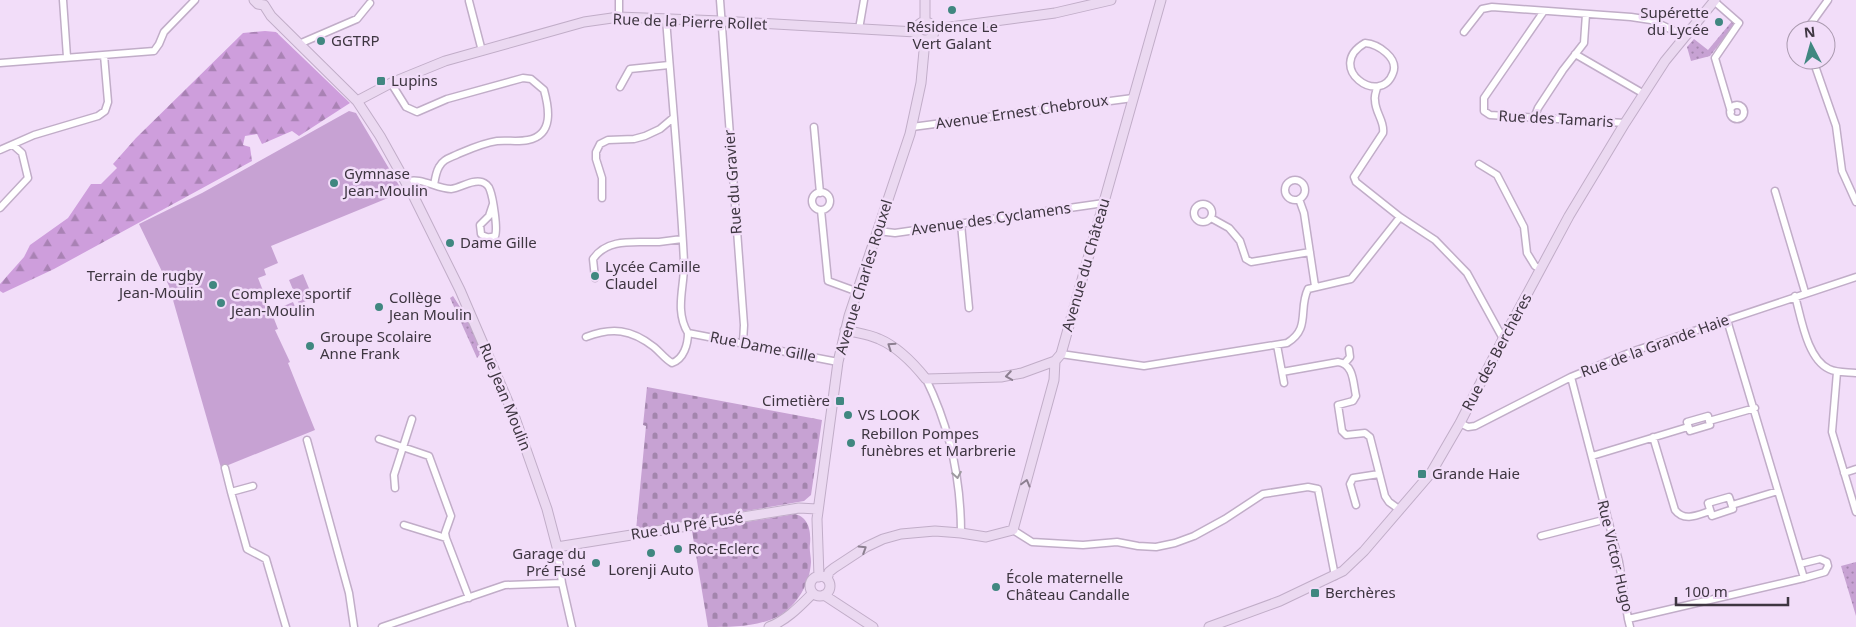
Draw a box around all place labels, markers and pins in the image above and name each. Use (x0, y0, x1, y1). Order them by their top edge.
place label: Supérette du Lycée (1640, 2, 1709, 39)
marker: Résidence Le Vert Galant (946, 4, 958, 16)
place label: Résidence Le Vert Galant (906, 16, 998, 53)
marker: Supérette du Lycée (1713, 16, 1725, 28)
place label: GGTRP (331, 30, 380, 50)
marker: GGTRP (315, 35, 327, 47)
place label: Lupins (391, 70, 438, 90)
marker: Lupins (375, 75, 387, 87)
place label: Gymnase Jean-Moulin (342, 163, 428, 200)
marker: Gymnase Jean-Moulin (328, 177, 340, 189)
place label: Dame Gille (460, 232, 537, 252)
marker: Dame Gille (444, 237, 456, 249)
place label: Lycée Camille Claudel (605, 256, 701, 293)
place label: Terrain de rugby Jean-Moulin (87, 265, 203, 302)
marker: Lycée Camille Claudel (589, 270, 601, 282)
marker: Terrain de rugby Jean-Moulin (207, 279, 219, 291)
place label: Complexe sportif Jean-Moulin (229, 283, 352, 320)
place label: Collège Jean Moulin (387, 287, 472, 324)
marker: Complexe sportif Jean-Moulin (215, 297, 227, 309)
marker: Collège Jean Moulin (373, 301, 385, 313)
place label: Groupe Scolaire Anne Frank (320, 326, 432, 363)
marker: Groupe Scolaire Anne Frank (304, 340, 316, 352)
place label: Cimetière (762, 390, 830, 410)
marker: Cimetière (834, 395, 846, 407)
place label: VS LOOK (858, 404, 920, 424)
marker: VS LOOK (842, 409, 854, 421)
place label: Rebillon Pompes funèbres et Marbrerie (861, 423, 1016, 460)
marker: Rebillon Pompes funèbres et Marbrerie (845, 437, 857, 449)
place label: Grande Haie (1432, 463, 1520, 483)
marker: Grande Haie (1416, 468, 1428, 480)
place label: Roc-Eclerc (688, 538, 759, 558)
place label: Garage du Pré Fusé (512, 543, 586, 580)
marker: Roc-Eclerc (672, 543, 684, 555)
marker: Lorenji Auto (645, 547, 657, 559)
marker: Garage du Pré Fusé (590, 557, 602, 569)
place label: Lorenji Auto (608, 559, 694, 579)
place label: École maternelle Château Candalle (1006, 567, 1130, 604)
marker: École maternelle Château Candalle (990, 581, 1002, 593)
place label: Berchères (1325, 582, 1396, 602)
marker: Berchères (1309, 587, 1321, 599)

